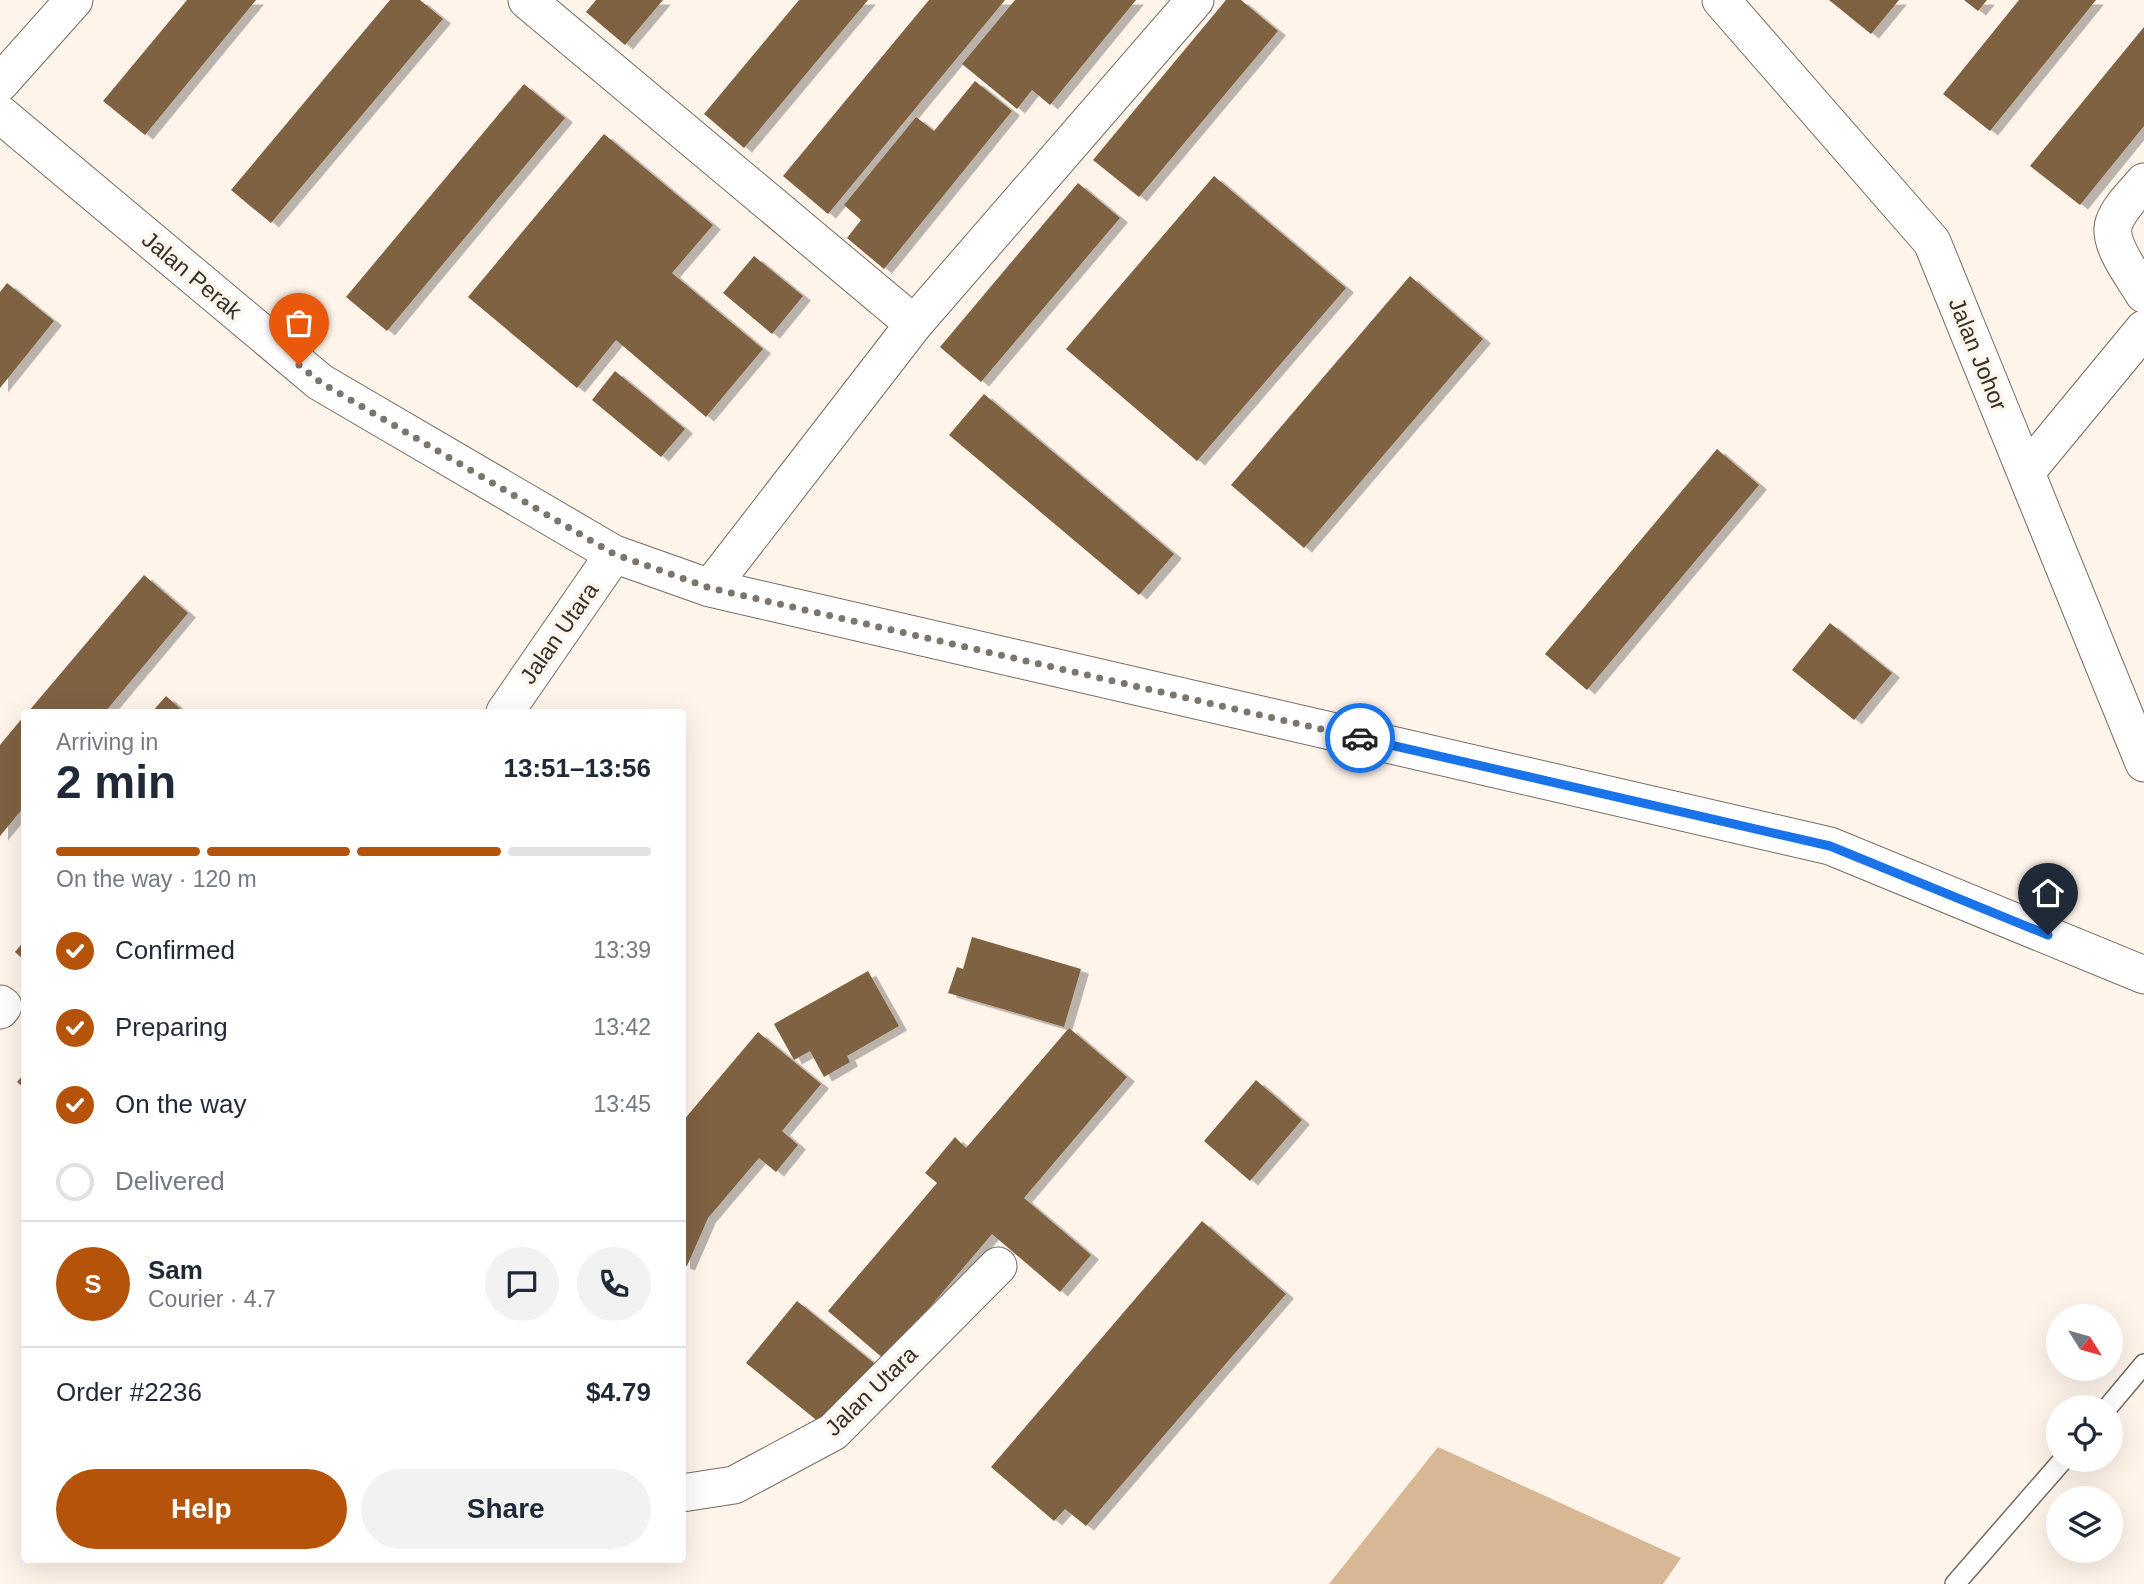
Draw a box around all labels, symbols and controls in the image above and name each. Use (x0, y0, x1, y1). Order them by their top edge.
street label: Jalan Perak (137, 226, 247, 324)
pin (269, 293, 329, 365)
street label: Jalan Johor (1944, 294, 2012, 414)
icon: bag (280, 304, 318, 342)
street label: Jalan Utara (515, 577, 603, 689)
courier (1325, 703, 1395, 773)
icon: car (1341, 719, 1379, 757)
text: Arriving in (56, 729, 158, 755)
text: 13:51–13:56 (504, 753, 651, 783)
text: 2 min (56, 756, 176, 808)
pin (2018, 863, 2078, 935)
text: On the way · 120 m (56, 866, 257, 892)
icon: home (2029, 874, 2067, 912)
icon: check (56, 932, 94, 970)
text: Confirmed (115, 935, 235, 965)
text: 13:39 (593, 937, 651, 963)
icon: check (56, 1009, 94, 1047)
text: Preparing (115, 1012, 228, 1042)
text: 13:42 (593, 1014, 651, 1040)
icon: check (56, 1086, 94, 1124)
text: On the way (115, 1089, 247, 1119)
text: 13:45 (593, 1091, 651, 1117)
text: Delivered (115, 1166, 225, 1196)
button: chat (485, 1247, 559, 1321)
button: phone (577, 1247, 651, 1321)
text: Sam (148, 1255, 203, 1285)
text: S (84, 1269, 102, 1299)
text: Courier · 4.7 (148, 1286, 276, 1312)
north arrow (2046, 1304, 2123, 1381)
map controls (2046, 1304, 2123, 1563)
street label: Jalan Utara (820, 1341, 922, 1441)
text: Order #2236 (56, 1377, 202, 1407)
text: $4.79 (586, 1377, 651, 1407)
button: locate (2046, 1395, 2123, 1472)
button: Help (56, 1469, 347, 1549)
button: Share (361, 1469, 651, 1549)
button: layers (2046, 1486, 2123, 1563)

